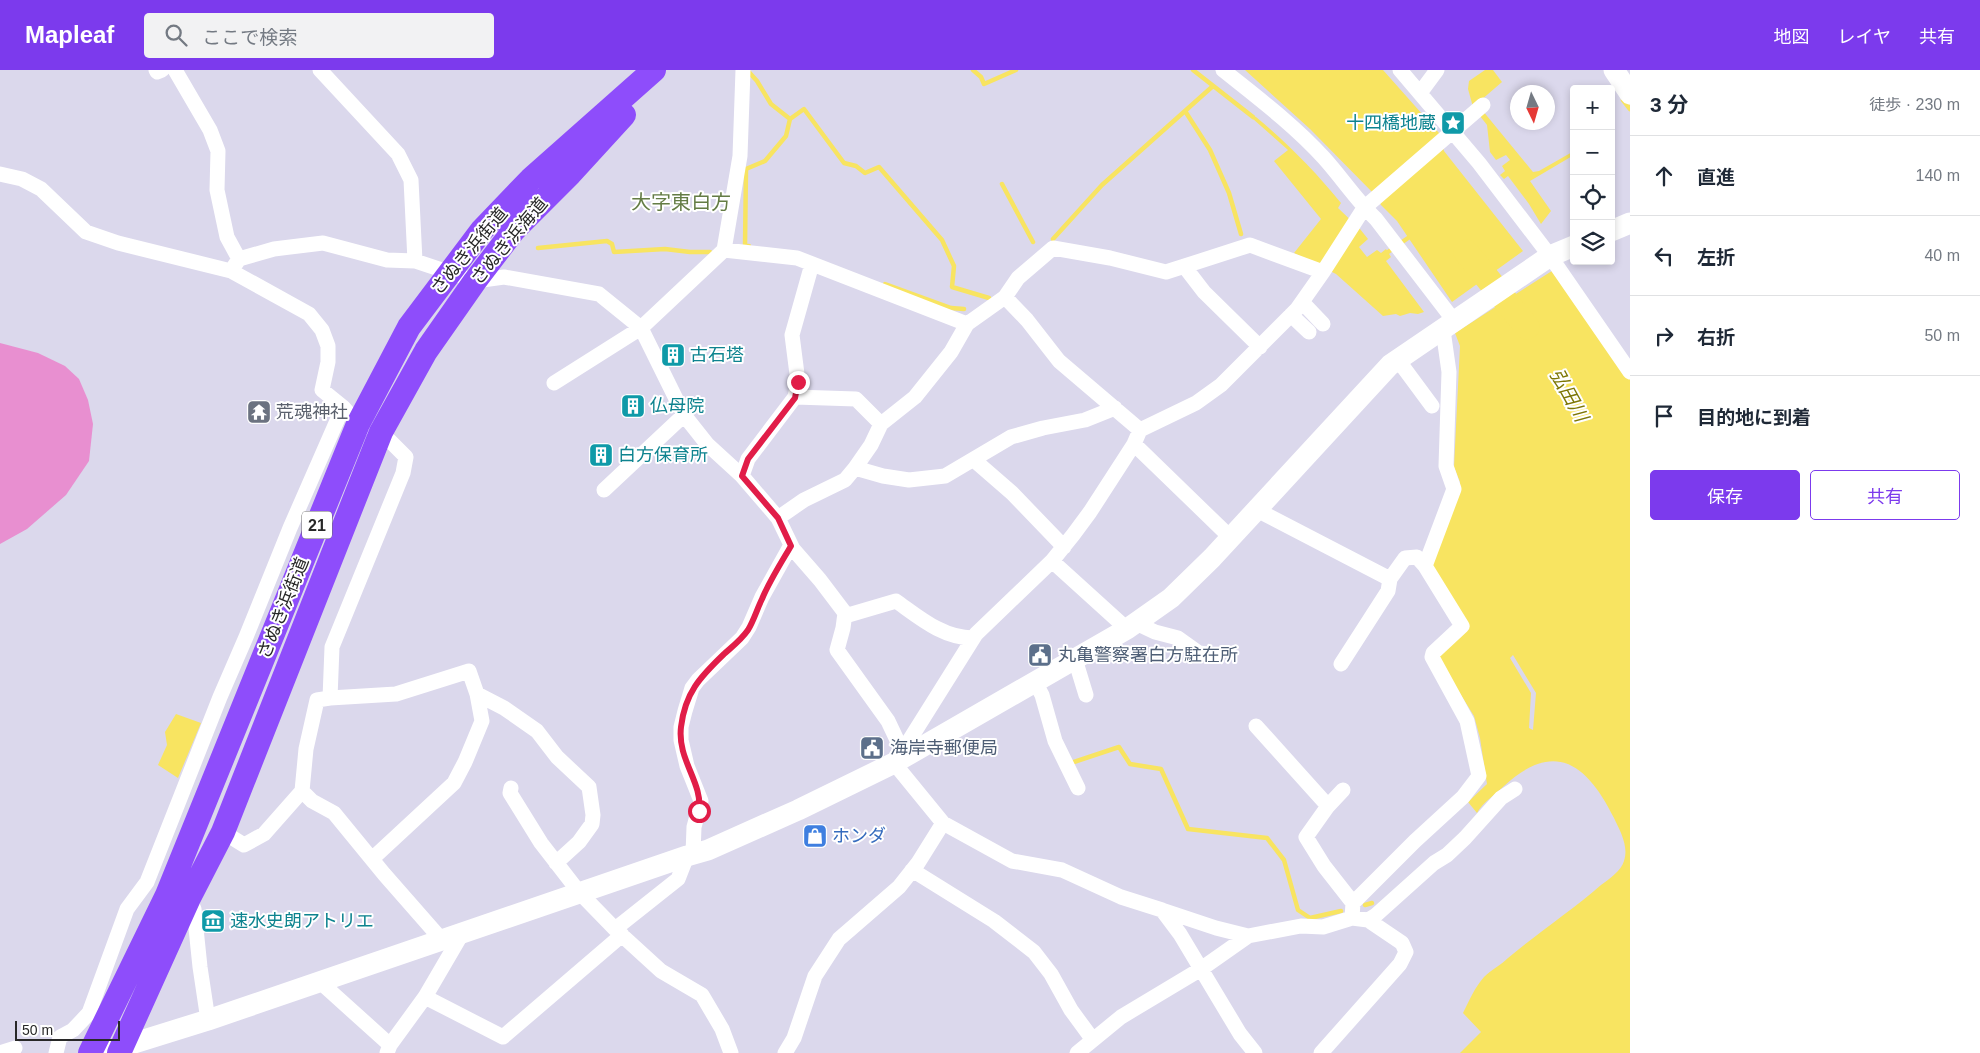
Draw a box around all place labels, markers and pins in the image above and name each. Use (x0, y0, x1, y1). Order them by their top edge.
place icon: 十四橋地蔵 (1440, 110, 1466, 136)
place label: 十四橋地蔵 (1346, 113, 1436, 133)
building icon: 古石塔 (660, 342, 686, 368)
place label: 古石塔 (690, 345, 744, 365)
building icon: 仏母院 (620, 393, 646, 419)
place label: 仏母院 (650, 396, 704, 416)
temple icon: 荒魂神社 (246, 399, 272, 425)
place label: 荒魂神社 (276, 402, 348, 422)
building icon: 白方保育所 (588, 442, 614, 468)
place label: 白方保育所 (618, 445, 708, 465)
public building icon: 丸亀警察署白方駐在所 (1027, 642, 1053, 668)
place label: 丸亀警察署白方駐在所 (1058, 645, 1238, 665)
public building icon: 海岸寺郵便局 (859, 735, 885, 761)
place label: 海岸寺郵便局 (890, 738, 998, 758)
shop icon: ホンダ (802, 823, 828, 849)
place label: ホンダ (832, 826, 886, 846)
museum icon: 速水史朗アトリエ (200, 908, 226, 934)
place label: 速水史朗アトリエ (230, 911, 374, 931)

